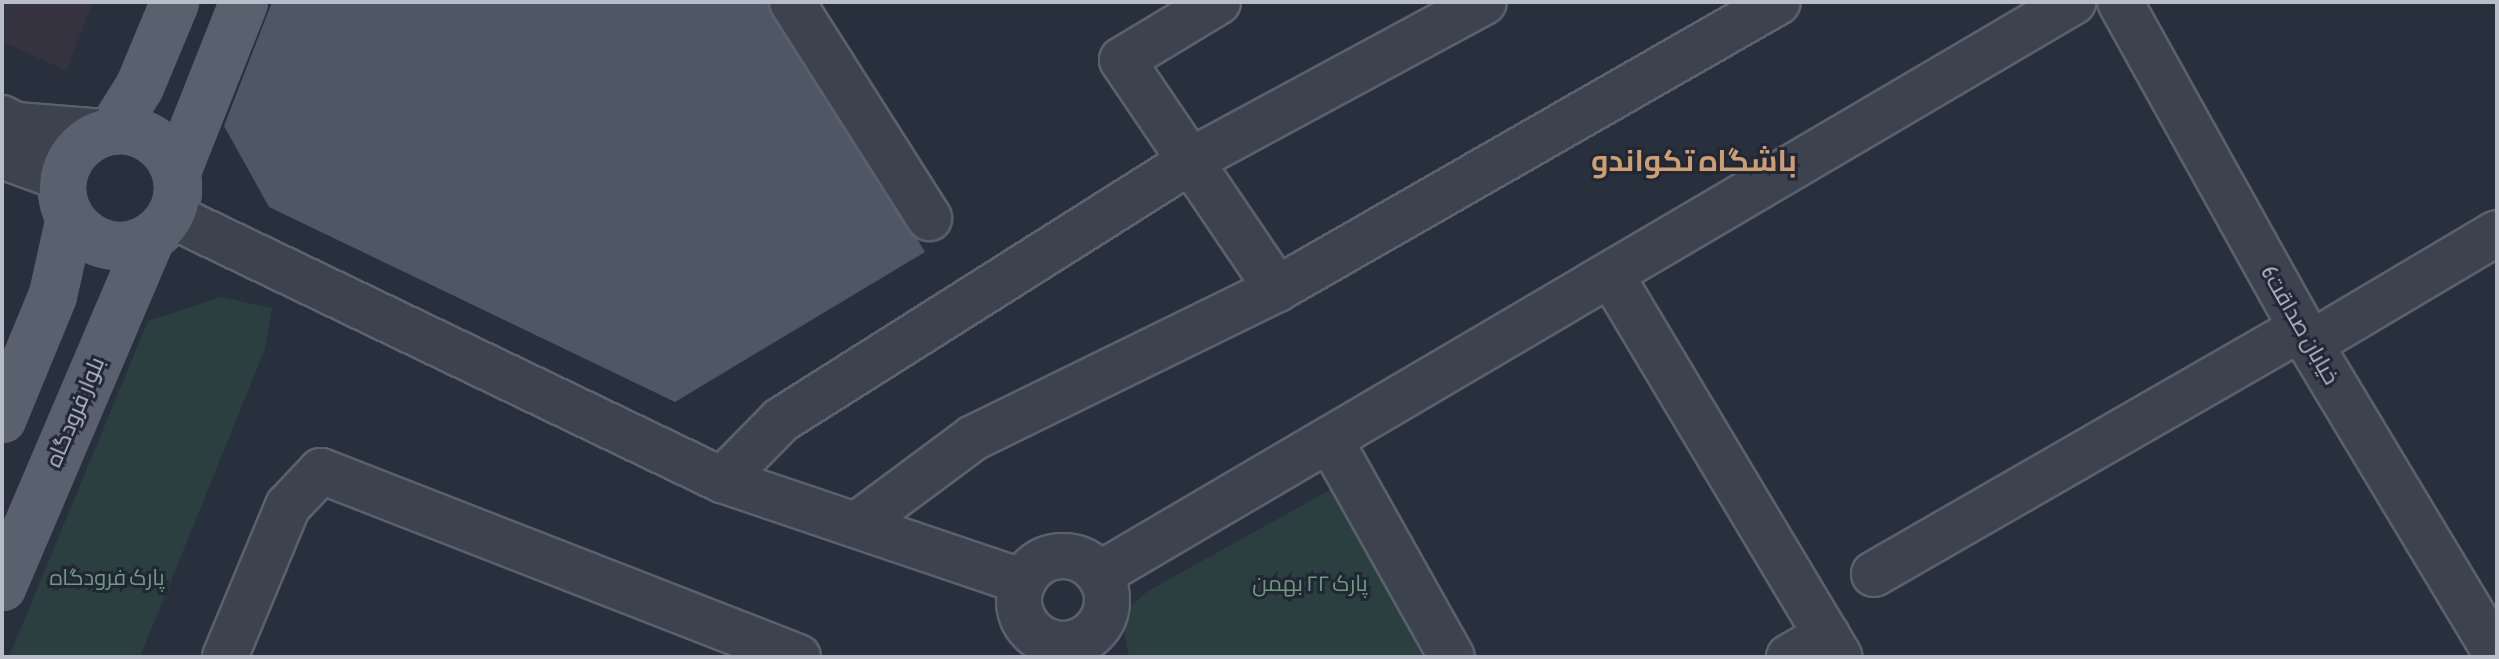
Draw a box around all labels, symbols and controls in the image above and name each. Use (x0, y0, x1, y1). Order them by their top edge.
district label: باشگاه تکواندو (1591, 142, 1797, 178)
street label: خیابان صداقت6 (2255, 261, 2345, 389)
street label: بلوار فرودگاه (40, 353, 110, 471)
park label: پارک فرودگاه (49, 565, 165, 591)
park label: پارک ۲۲ بهمن (1252, 571, 1368, 597)

